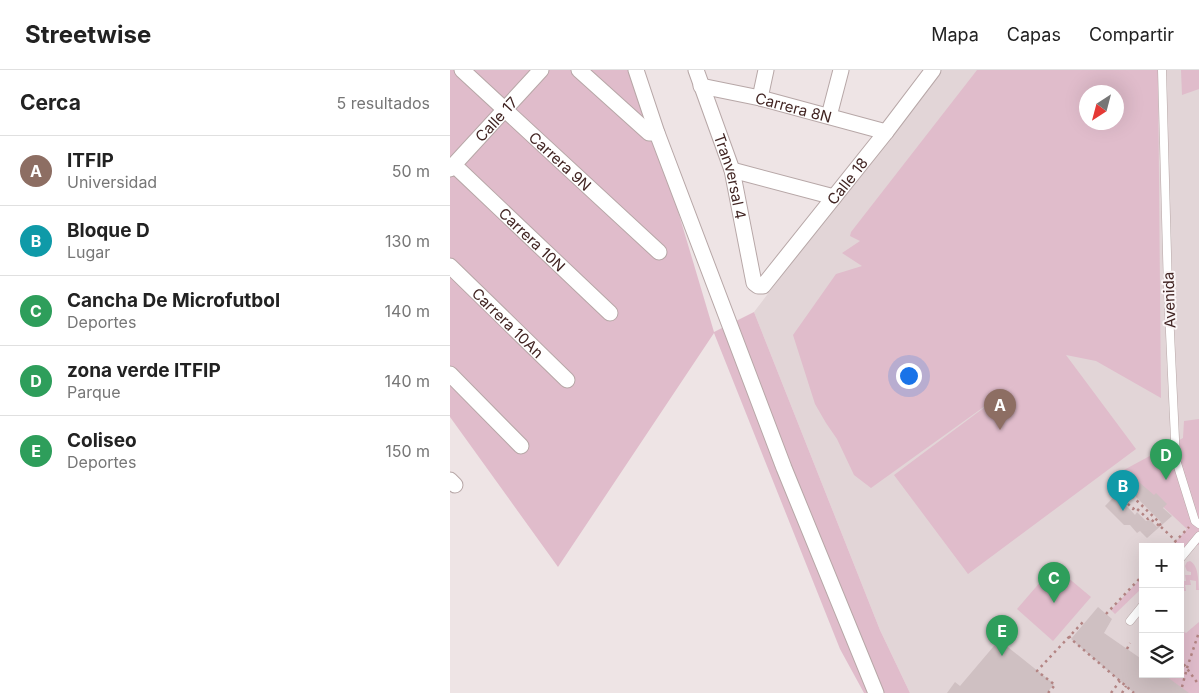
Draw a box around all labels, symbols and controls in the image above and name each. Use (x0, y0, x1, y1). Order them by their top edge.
text: Streetwise (25, 20, 151, 49)
text: Mapa (931, 24, 979, 45)
text: Capas (1007, 24, 1061, 45)
text: Compartir (1089, 24, 1174, 45)
north arrow (1079, 85, 1124, 130)
street label: Carrera 8N (753, 88, 834, 126)
text: Cerca (20, 90, 81, 115)
text: 5 resultados (337, 93, 430, 113)
street label: Calle 17 (471, 93, 521, 145)
street label: Carrera 9N (525, 127, 596, 195)
street label: Tranversal 4 (710, 131, 751, 221)
text: ITFIP (67, 149, 114, 172)
street label: Calle 18 (822, 153, 872, 208)
text: A (30, 161, 42, 181)
text: 50 m (392, 161, 430, 181)
text: Universidad (67, 172, 157, 192)
street label: Carrera 10N (495, 203, 570, 275)
text: Bloque D (67, 219, 150, 242)
text: B (31, 231, 41, 251)
text: 130 m (385, 231, 430, 251)
text: Lugar (67, 242, 110, 262)
street label: Avenida (1159, 272, 1179, 328)
street label: Carrera 10An (468, 283, 548, 362)
text: Cancha De Microfutbol (67, 289, 280, 312)
text: C (30, 301, 42, 321)
text: 140 m (385, 301, 430, 321)
text: Deportes (67, 312, 136, 332)
text: zona verde ITFIP (67, 359, 221, 382)
your location (896, 363, 922, 389)
text: D (30, 371, 42, 391)
text: 140 m (385, 371, 430, 391)
text: Parque (67, 382, 121, 402)
pin: A (984, 389, 1016, 430)
text: Coliseo (67, 429, 137, 452)
pin: D (1150, 439, 1182, 480)
text: E (31, 441, 41, 461)
text: 150 m (385, 441, 430, 461)
text: Deportes (67, 452, 136, 472)
pin: B (1107, 470, 1139, 511)
map controls (1139, 543, 1184, 678)
button: + (1139, 543, 1184, 588)
pin: C (1038, 562, 1070, 603)
button: − (1139, 588, 1184, 633)
pin: E (986, 615, 1018, 656)
button: layers (1139, 633, 1184, 678)

